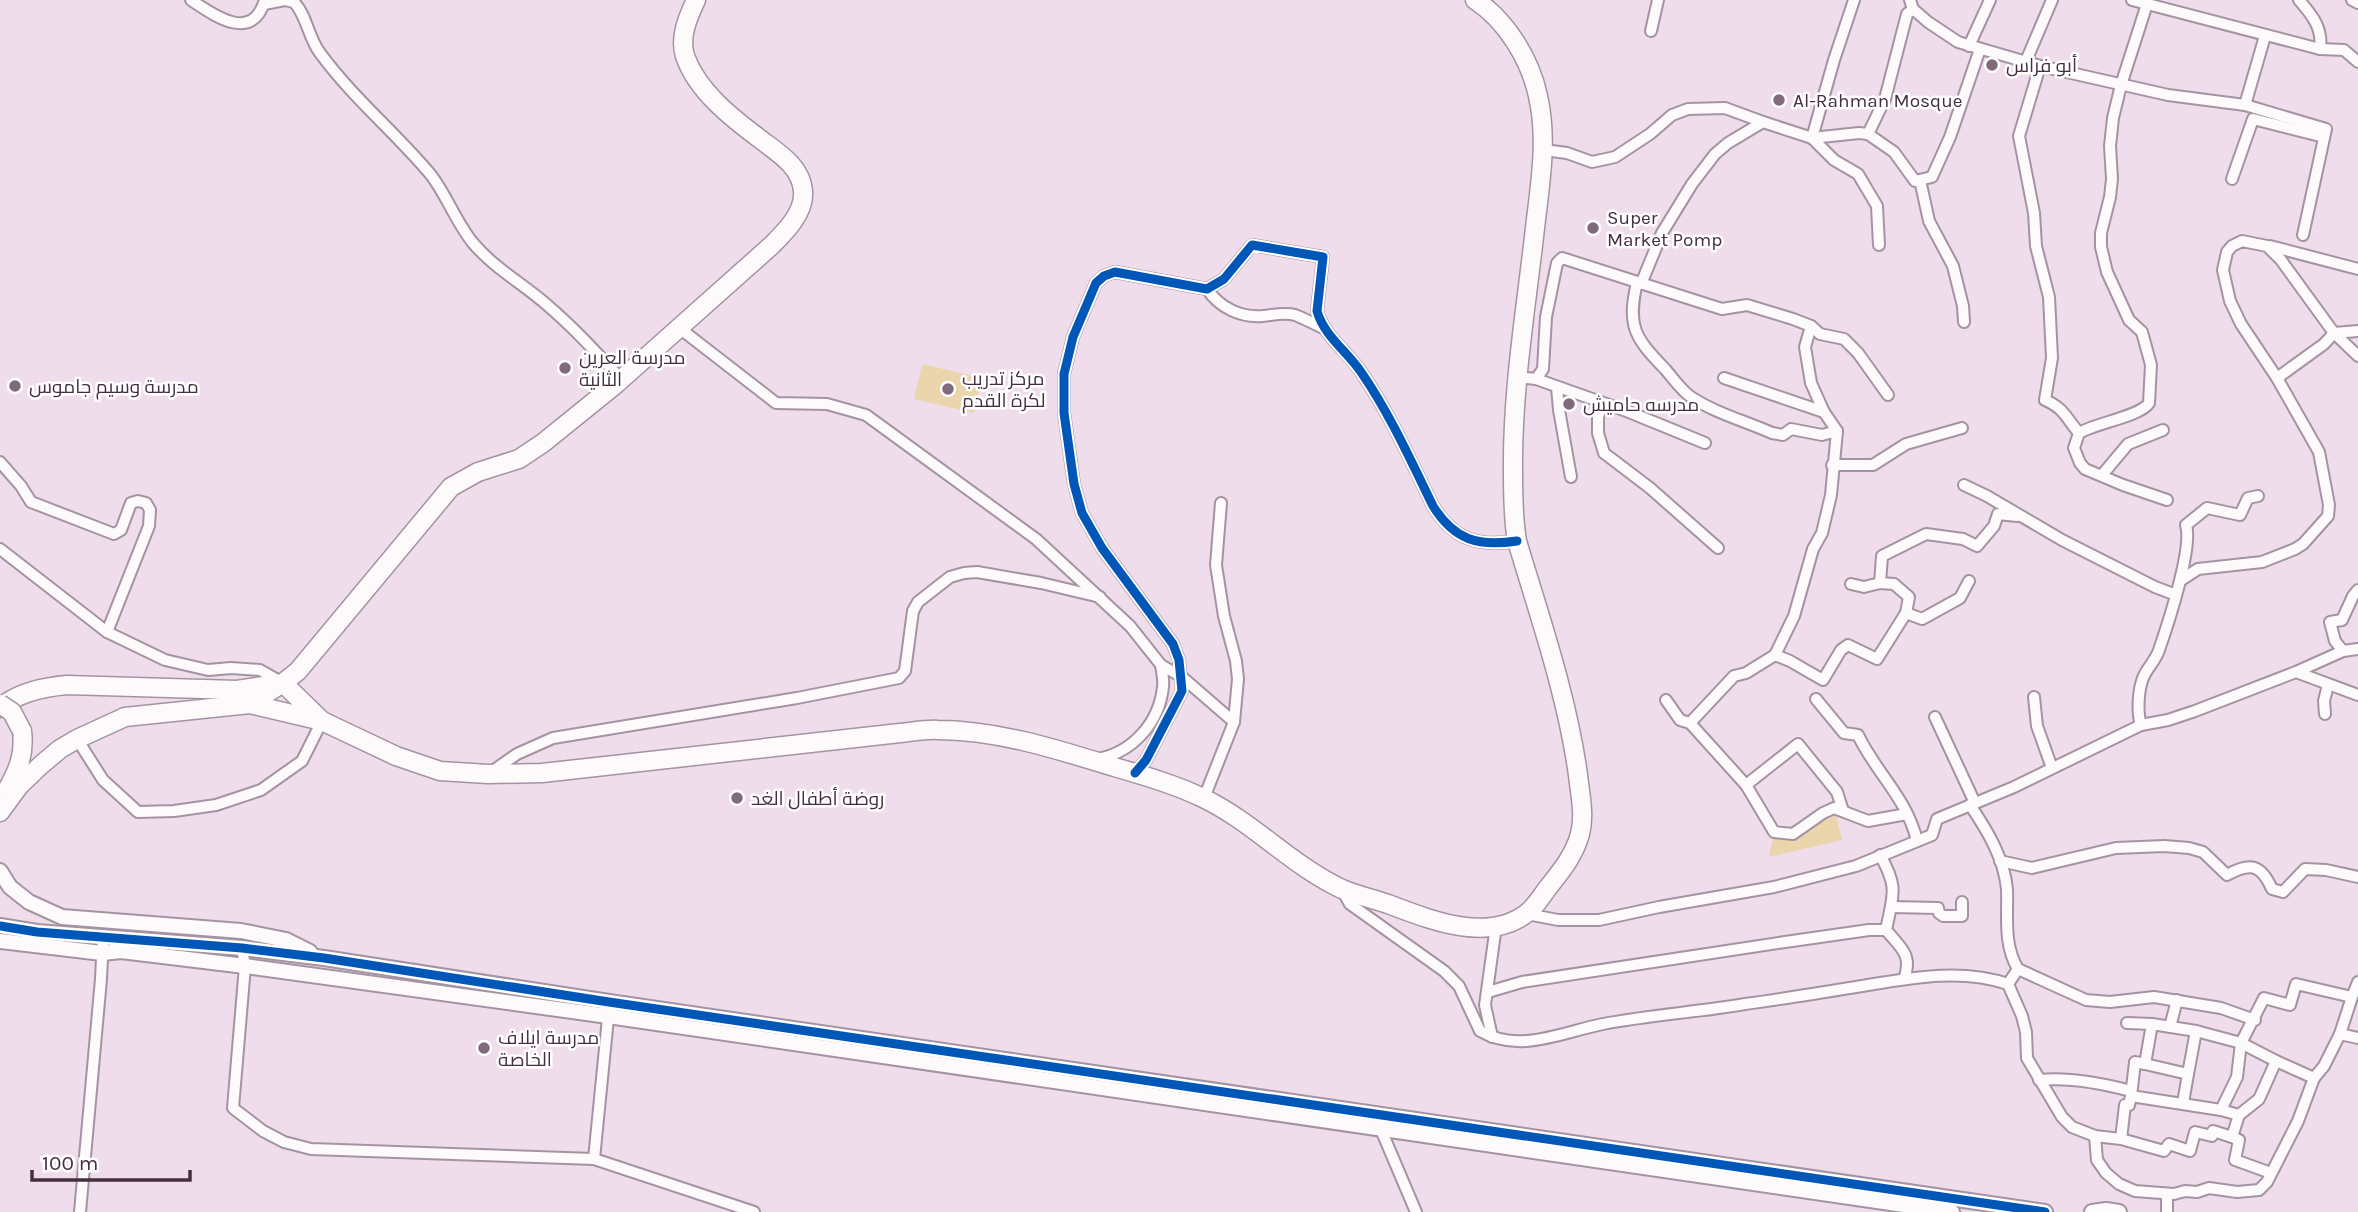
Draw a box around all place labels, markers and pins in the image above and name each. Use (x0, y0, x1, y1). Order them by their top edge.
place label: أبو فراس (2006, 54, 2077, 77)
marker: أبو فراس (1984, 57, 2000, 73)
place label: Al-Rahman Mosque (1793, 90, 1962, 112)
marker: Al-Rahman Mosque (1771, 92, 1787, 108)
place label: Super Market Pomp (1607, 207, 1722, 251)
marker: Super Market Pomp (1585, 220, 1601, 236)
place label: مدرسة العرين الثانية (579, 347, 686, 391)
marker: مدرسة العرين الثانية (557, 360, 573, 376)
place label: مركز تدريب لكرة القدم (962, 368, 1046, 414)
place label: مدرسة وسيم جاموس (29, 376, 199, 400)
marker: مدرسة وسيم جاموس (7, 378, 23, 394)
marker: مركز تدريب لكرة القدم (940, 381, 956, 397)
place label: مدرسه حاميش (1583, 394, 1699, 416)
marker: مدرسه حاميش (1561, 396, 1577, 412)
place label: روضة أطفال الغد (751, 787, 884, 810)
marker: روضة أطفال الغد (729, 790, 745, 806)
place label: مدرسة ايلاف الخاصة (498, 1027, 599, 1071)
marker: مدرسة ايلاف الخاصة (476, 1040, 492, 1056)

